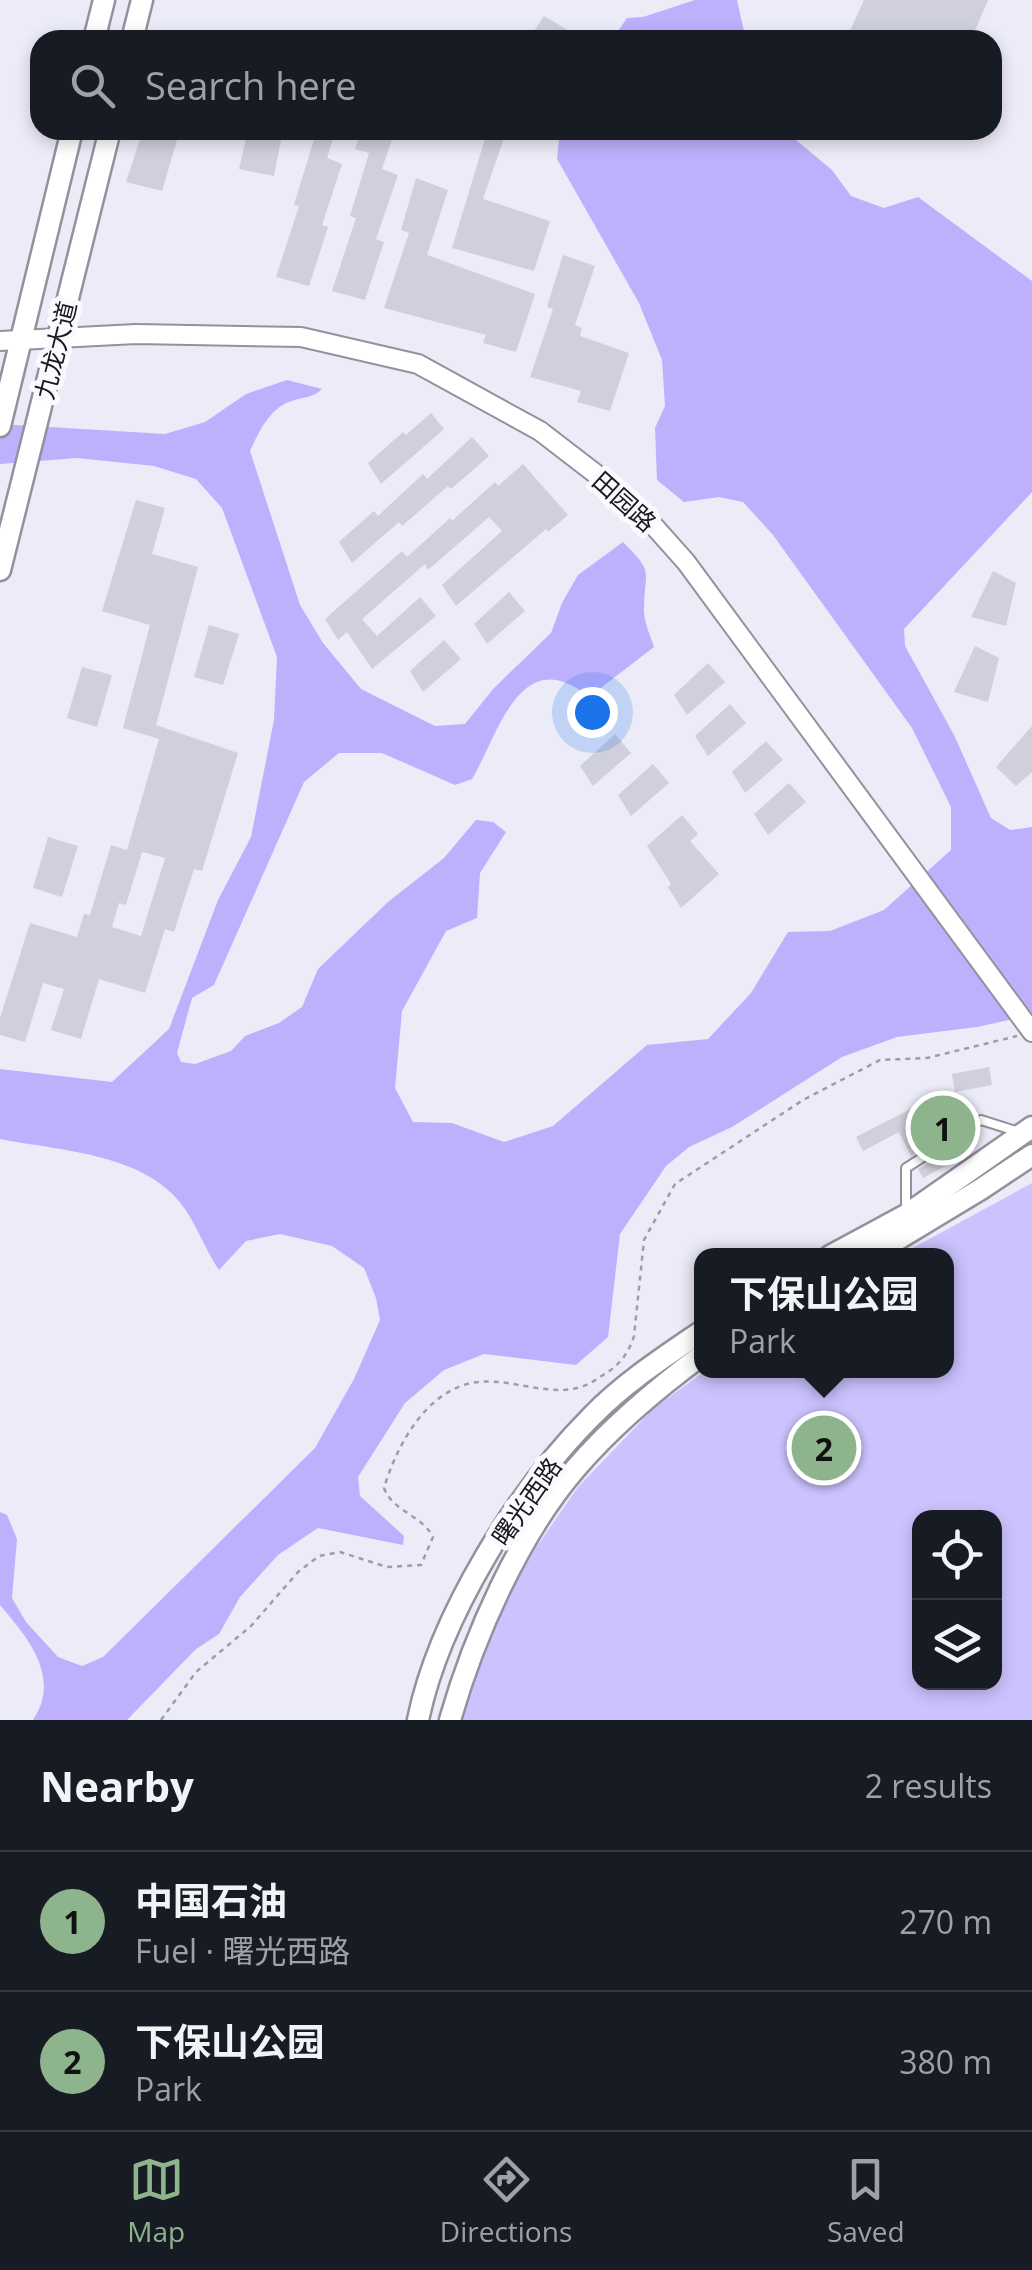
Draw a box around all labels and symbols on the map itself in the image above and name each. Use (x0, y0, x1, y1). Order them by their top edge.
street label: 九龙大道 (26, 297, 84, 403)
street label: 田园路 (586, 463, 664, 539)
your location (567, 687, 618, 738)
pin: 1 (910, 1090, 976, 1166)
pin: 2 (792, 1410, 856, 1486)
street label: 曙光西路 (483, 1450, 569, 1552)

